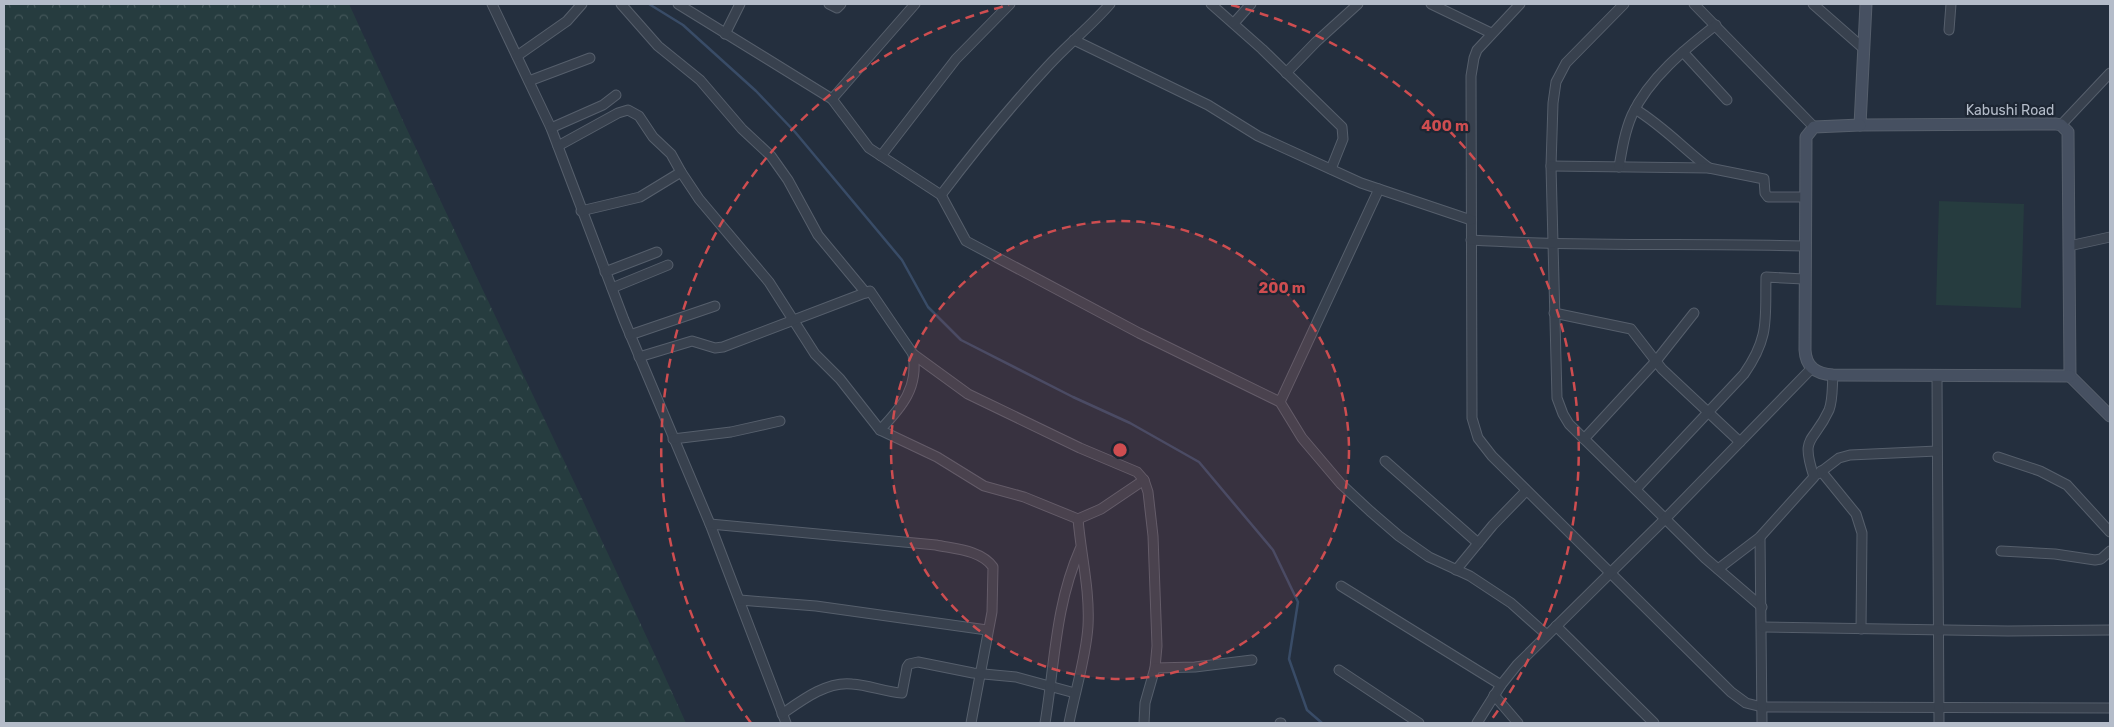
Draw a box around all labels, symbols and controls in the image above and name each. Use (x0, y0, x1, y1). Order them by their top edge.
street label: Kabushi Road (1966, 102, 2054, 119)
text: 400 m (1421, 117, 1469, 135)
text: 200 m (1258, 279, 1306, 297)
centre of rings (1111, 441, 1129, 459)

